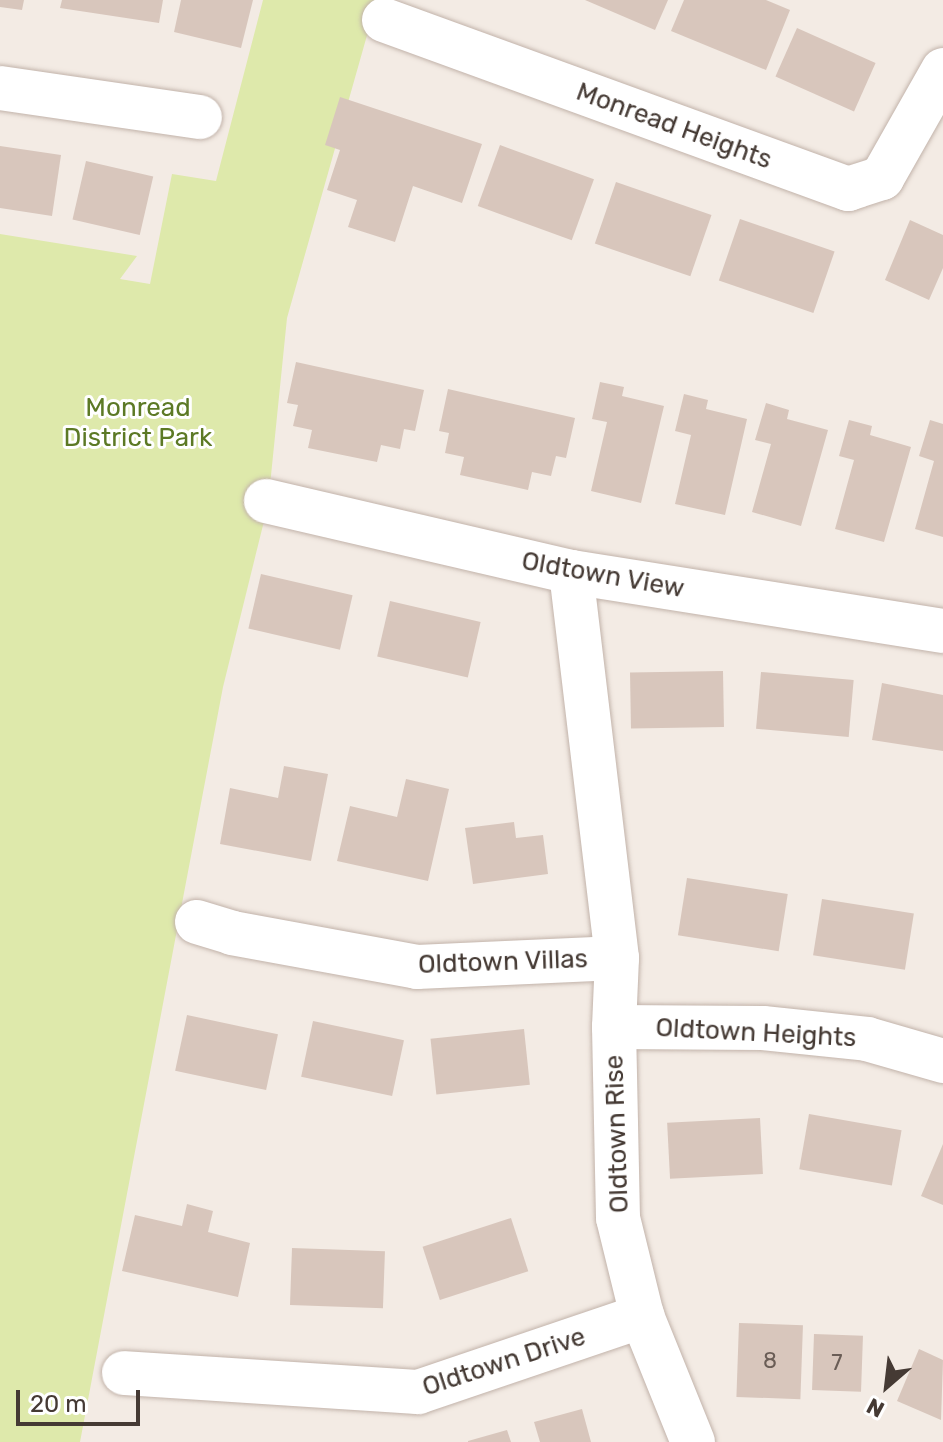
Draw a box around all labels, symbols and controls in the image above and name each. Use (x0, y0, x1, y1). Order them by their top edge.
street label: Monread Heights (572, 76, 776, 176)
park label: Monread District Park (64, 392, 212, 454)
street label: Oldtown View (519, 545, 687, 605)
street label: Oldtown Villas (417, 943, 589, 981)
street label: Oldtown Heights (655, 1012, 857, 1054)
street label: Oldtown Rise (599, 1054, 635, 1214)
street label: Oldtown Drive (418, 1321, 590, 1403)
north arrow (847, 1346, 927, 1426)
house number: 8 (763, 1348, 777, 1374)
house number: 7 (831, 1350, 843, 1376)
scale bar (20, 1374, 144, 1424)
text: 20 m (30, 1390, 87, 1418)
text: N (862, 1392, 889, 1423)

